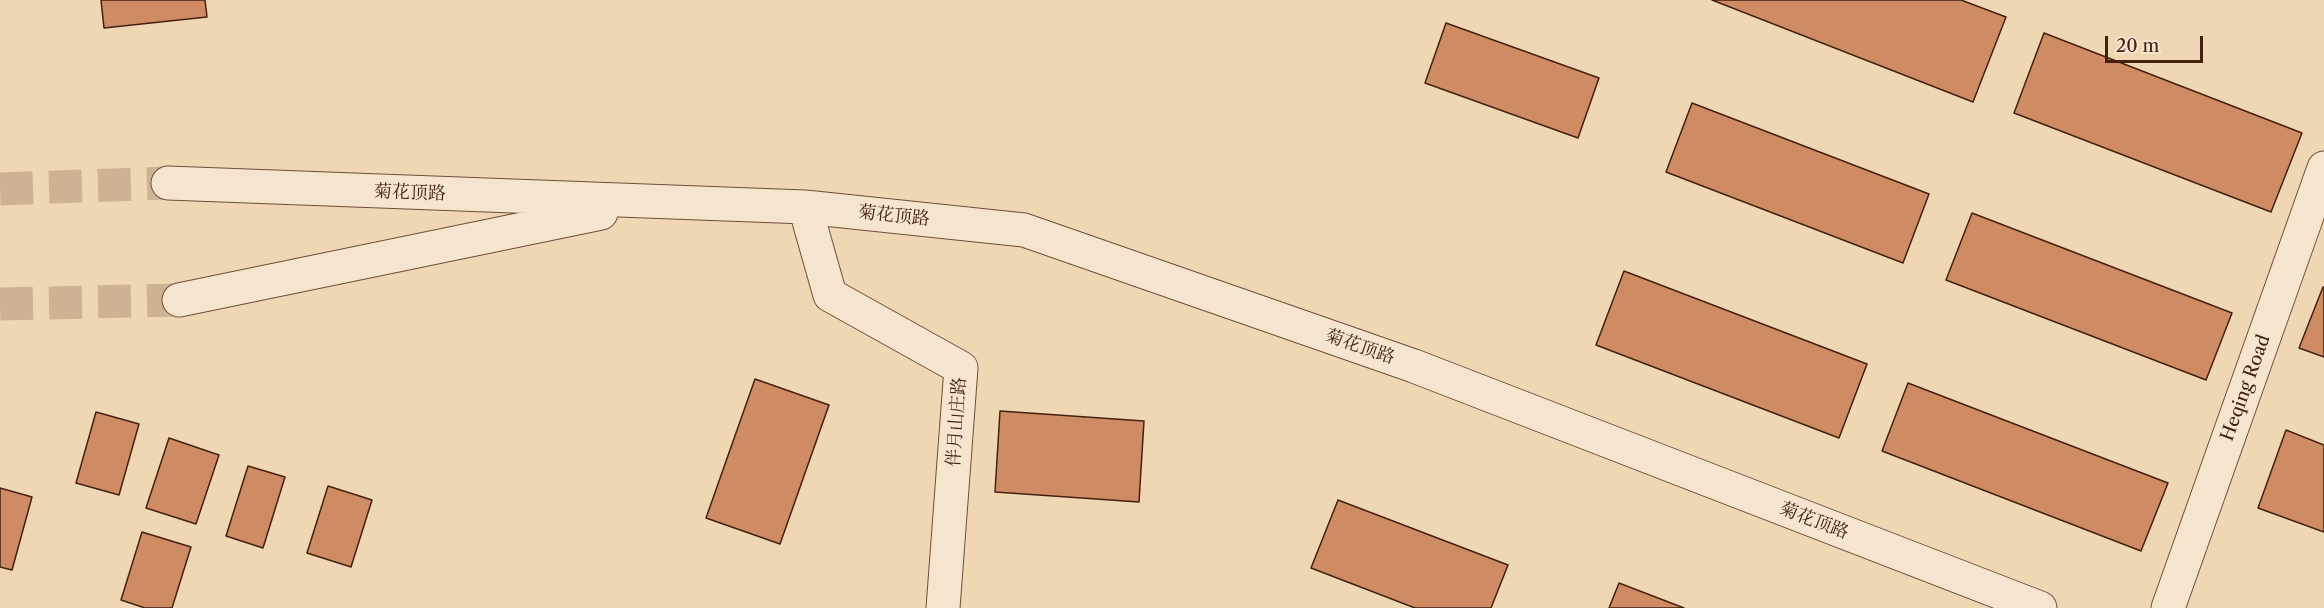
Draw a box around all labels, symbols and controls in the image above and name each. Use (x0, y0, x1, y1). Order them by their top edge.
scale bar (2108, 24, 2206, 62)
text: 20 m (2116, 35, 2159, 57)
street label: 菊花顶路 (374, 181, 446, 205)
street label: 菊花顶路 (857, 201, 931, 231)
street label: 菊花顶路 (1322, 325, 1398, 369)
street label: Heqing Road (2217, 332, 2275, 444)
street label: 伴月山庄路 (943, 376, 971, 468)
street label: 菊花顶路 (1777, 498, 1851, 544)

